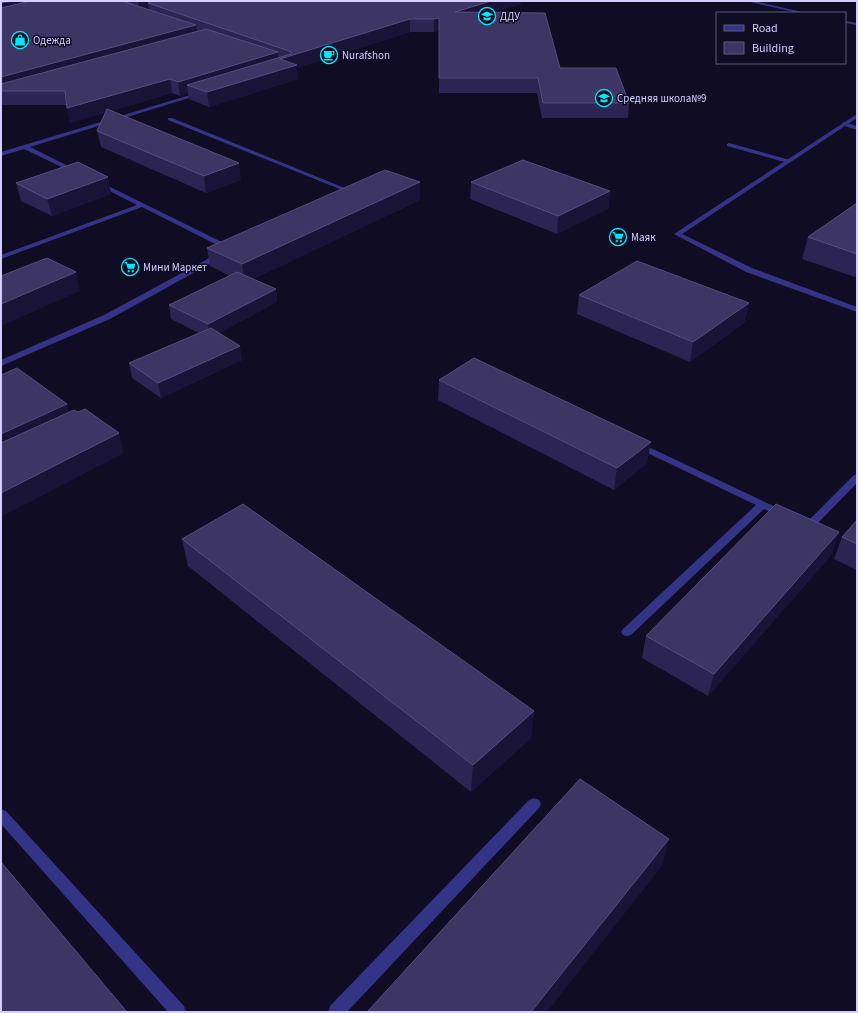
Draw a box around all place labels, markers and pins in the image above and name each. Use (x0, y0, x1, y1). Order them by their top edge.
school or university icon: ДДУ (477, 6, 497, 26)
place label: ДДУ (500, 9, 520, 24)
shop icon: Одежда (10, 30, 30, 50)
place label: Одежда (33, 33, 71, 48)
cafe icon: Nurafshon (319, 45, 339, 65)
place label: Nurafshon (342, 48, 390, 63)
school or university icon: Средняя школа№9 (594, 88, 614, 108)
place label: Средняя школа№9 (617, 91, 707, 106)
supermarket icon: Маяк (608, 227, 628, 247)
place label: Маяк (631, 230, 656, 245)
supermarket icon: Мини Маркет (120, 257, 140, 277)
place label: Мини Маркет (143, 260, 207, 275)

